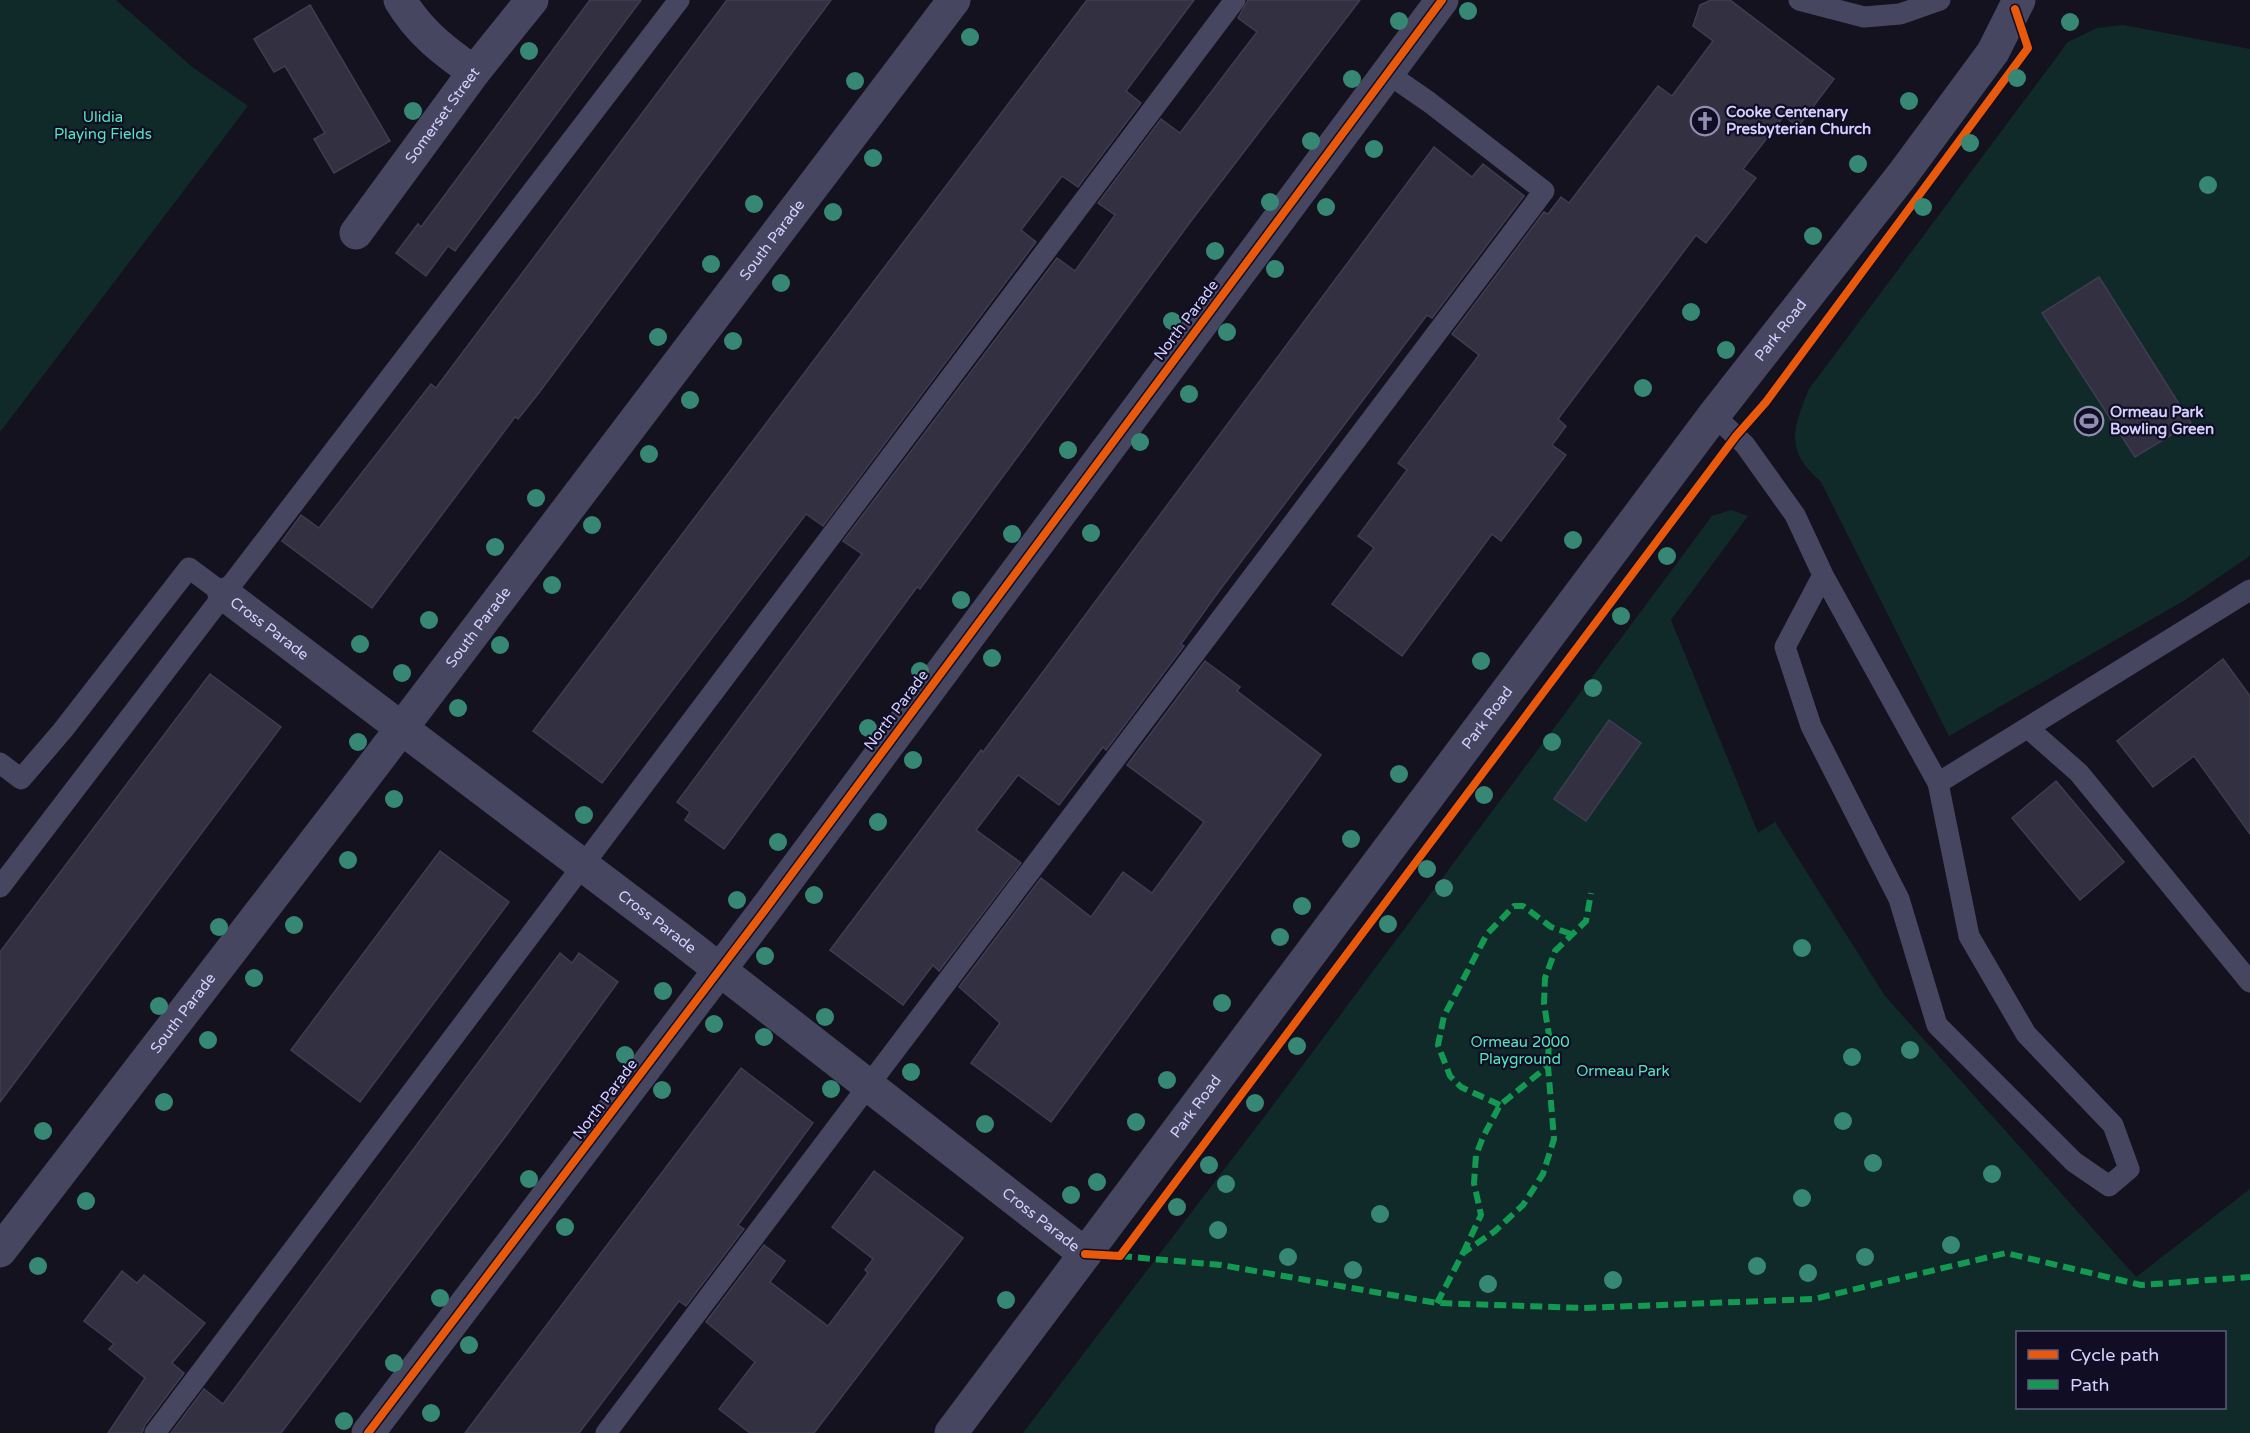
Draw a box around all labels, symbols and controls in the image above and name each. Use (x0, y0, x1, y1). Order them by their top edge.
street label: Somerset Street (401, 63, 484, 167)
place label: Cooke Centenary Presbyterian Church (1726, 103, 1871, 139)
church icon: Cooke Centenary Presbyterian Church (1689, 105, 1721, 137)
park label: Ulidia Playing Fields (54, 108, 152, 143)
street label: South Parade (736, 196, 808, 284)
street label: North Parade (1150, 276, 1222, 364)
street label: Park Road (1751, 296, 1810, 365)
place label: Ormeau Park Bowling Green (2110, 403, 2214, 439)
sports icon: Ormeau Park Bowling Green (2073, 405, 2105, 437)
street label: South Parade (442, 583, 515, 671)
street label: Cross Parade (227, 593, 312, 664)
street label: North Parade (860, 666, 932, 754)
street label: Park Road (1458, 683, 1516, 753)
street label: Cross Parade (614, 886, 700, 957)
street label: South Parade (146, 969, 219, 1057)
park label: Ormeau 2000 Playground (1470, 1033, 1570, 1068)
street label: North Parade (569, 1055, 641, 1143)
park label: Ormeau Park (1576, 1062, 1670, 1080)
street label: Park Road (1166, 1072, 1225, 1141)
street label: Cross Parade (998, 1184, 1083, 1256)
legend (2016, 1331, 2226, 1409)
text: Cycle path (2070, 1344, 2159, 1366)
text: Path (2070, 1374, 2109, 1396)

